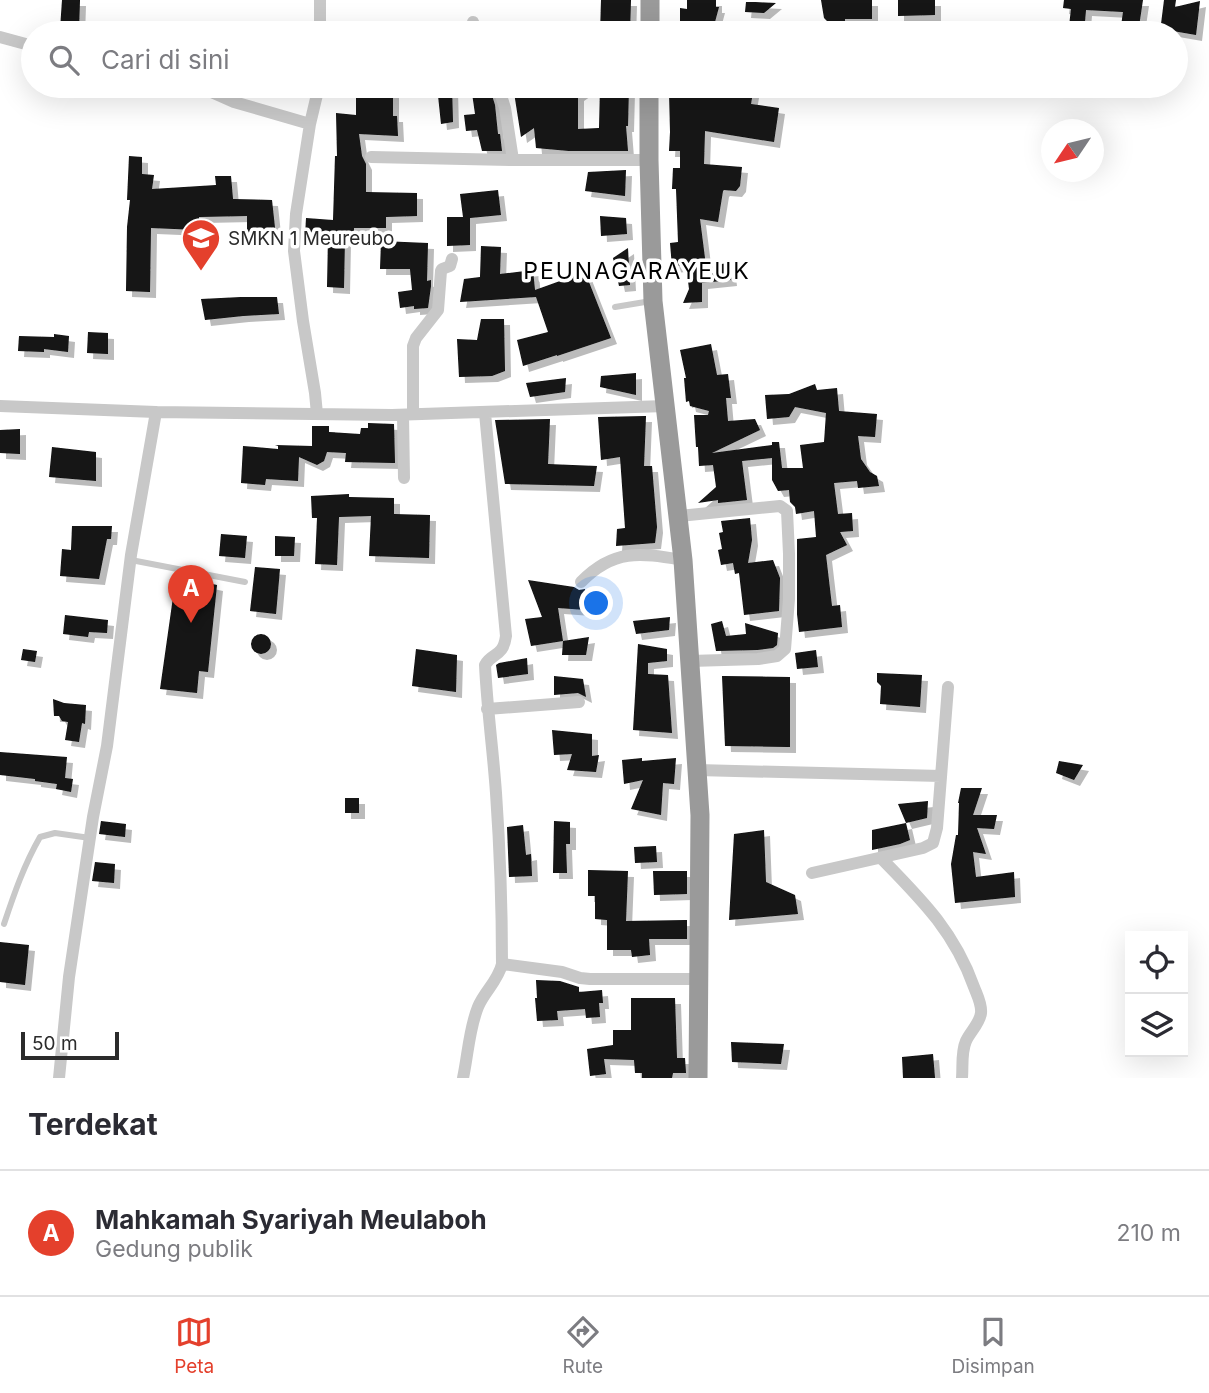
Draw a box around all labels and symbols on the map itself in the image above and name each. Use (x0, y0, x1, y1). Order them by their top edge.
north arrow (1041, 119, 1104, 182)
school or university icon: SMKN 1 Meureubo (180, 217, 222, 272)
place label: SMKN 1 Meureubo (228, 227, 395, 250)
district label: PEUNAGARAYEUK (523, 257, 751, 285)
pin: A (168, 565, 214, 623)
your location (579, 586, 613, 620)
scale bar (21, 1029, 119, 1061)

